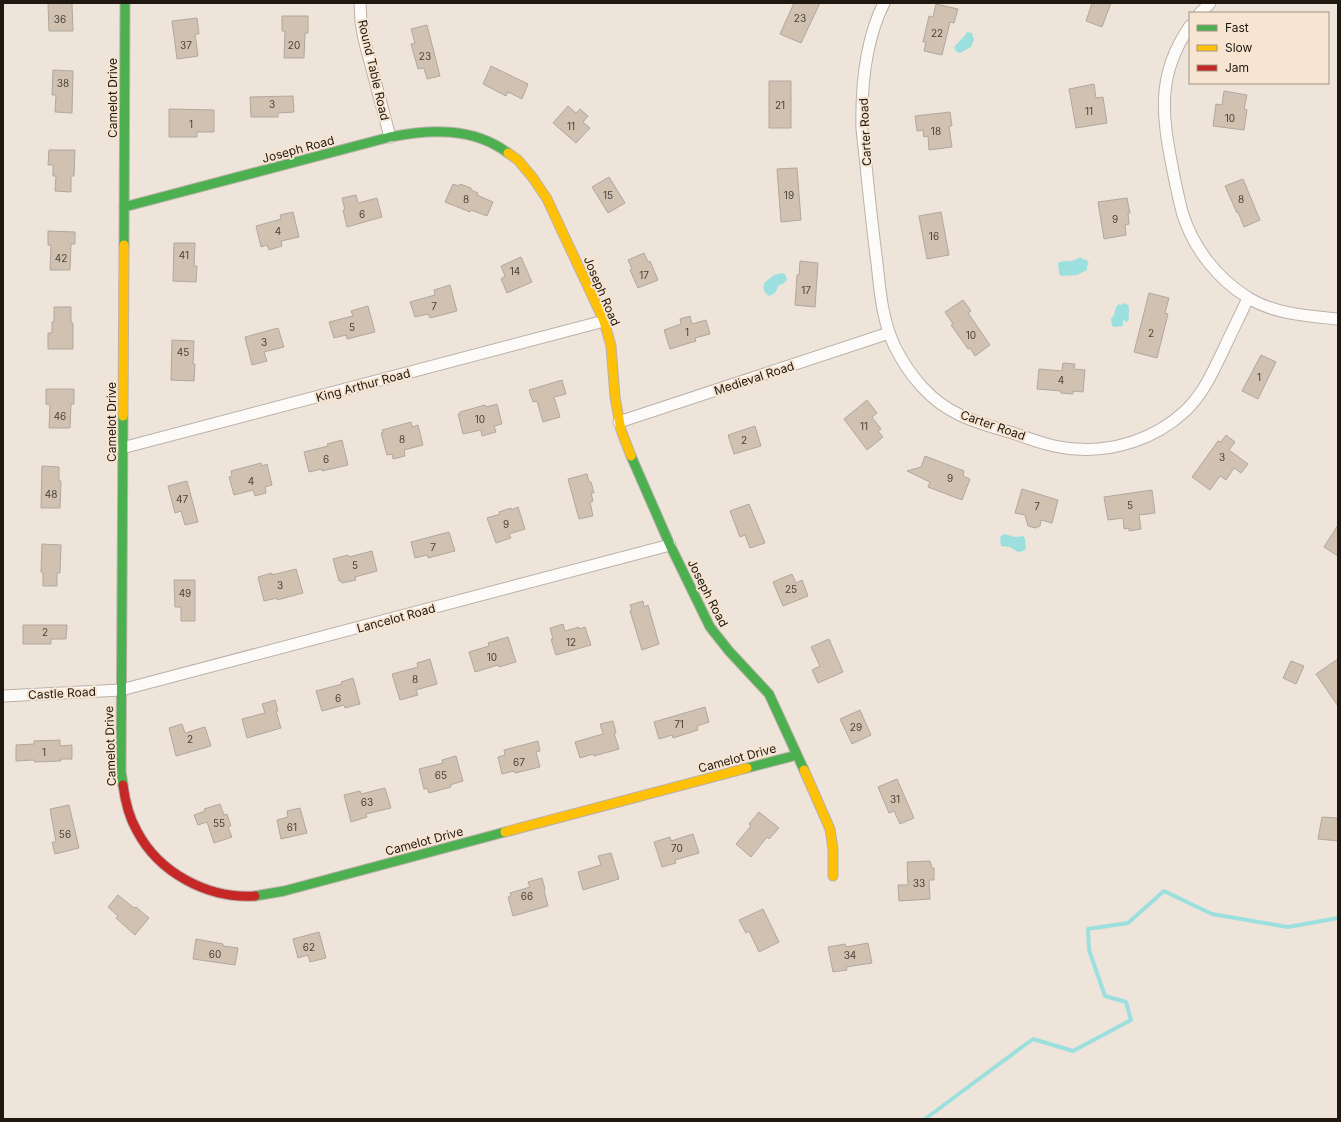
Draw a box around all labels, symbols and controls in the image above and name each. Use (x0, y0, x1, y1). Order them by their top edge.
house number: 23 (794, 12, 806, 24)
legend (1189, 12, 1329, 84)
house number: 36 (54, 13, 66, 25)
street label: Round Table Road (355, 18, 393, 122)
text: Fast (1225, 20, 1249, 35)
house number: 22 (931, 27, 943, 39)
house number: 37 (180, 39, 192, 51)
house number: 20 (288, 39, 300, 51)
text: Slow (1225, 40, 1253, 55)
house number: 23 (419, 50, 431, 62)
street label: Camelot Drive (105, 58, 120, 138)
text: Jam (1225, 60, 1249, 75)
house number: 38 (57, 77, 69, 89)
house number: 3 (269, 98, 275, 110)
street label: Carter Road (856, 98, 874, 166)
house number: 21 (775, 99, 785, 111)
house number: 11 (1085, 105, 1093, 117)
house number: 10 (1225, 112, 1235, 124)
house number: 1 (189, 118, 193, 130)
house number: 11 (567, 120, 575, 132)
house number: 18 (931, 125, 941, 137)
street label: Joseph Road (260, 132, 336, 166)
house number: 15 (603, 189, 613, 201)
house number: 19 (784, 189, 794, 201)
house number: 8 (463, 193, 469, 205)
house number: 8 (1238, 193, 1244, 205)
house number: 6 (359, 208, 365, 220)
house number: 9 (1112, 213, 1118, 225)
house number: 4 (275, 225, 281, 237)
house number: 16 (929, 230, 939, 242)
house number: 41 (179, 249, 189, 261)
house number: 42 (55, 252, 67, 264)
street label: Joseph Road (581, 254, 623, 328)
house number: 14 (510, 265, 520, 277)
house number: 17 (639, 269, 649, 281)
house number: 17 (801, 284, 811, 296)
house number: 7 (431, 300, 437, 312)
house number: 5 (349, 321, 355, 333)
house number: 1 (685, 326, 689, 338)
house number: 2 (1148, 327, 1154, 339)
house number: 10 (966, 329, 976, 341)
house number: 3 (261, 336, 267, 348)
house number: 45 (177, 346, 189, 358)
street label: Medieval Road (712, 358, 796, 398)
street label: King Arthur Road (314, 365, 412, 405)
house number: 1 (1257, 371, 1261, 383)
house number: 4 (1058, 374, 1064, 386)
street label: Camelot Drive (104, 382, 119, 462)
street label: Carter Road (958, 407, 1028, 443)
house number: 46 (54, 410, 66, 422)
house number: 10 (475, 413, 485, 425)
house number: 11 (860, 420, 868, 432)
house number: 8 (399, 433, 405, 445)
house number: 2 (741, 434, 747, 446)
house number: 3 (1219, 451, 1225, 463)
house number: 6 (323, 453, 329, 465)
house number: 9 (947, 472, 953, 484)
house number: 4 (248, 475, 254, 487)
house number: 48 (45, 488, 57, 500)
house number: 47 (176, 493, 188, 505)
house number: 5 (1127, 499, 1133, 511)
house number: 7 (1034, 500, 1040, 512)
house number: 9 (503, 518, 509, 530)
house number: 7 (430, 541, 436, 553)
street label: Joseph Road (684, 557, 732, 629)
house number: 5 (352, 559, 358, 571)
house number: 3 (277, 579, 283, 591)
house number: 25 (785, 583, 797, 595)
house number: 49 (179, 587, 191, 599)
street label: Lancelot Road (355, 600, 437, 636)
house number: 2 (42, 626, 48, 638)
house number: 12 (566, 636, 576, 648)
house number: 10 (487, 651, 497, 663)
house number: 8 (412, 673, 418, 685)
street label: Castle Road (28, 684, 96, 702)
house number: 6 (335, 692, 341, 704)
street label: Camelot Drive (101, 706, 119, 786)
house number: 71 (674, 718, 684, 730)
house number: 29 (850, 721, 862, 733)
house number: 2 (187, 733, 193, 745)
street label: Camelot Drive (696, 740, 778, 776)
house number: 1 (42, 746, 46, 758)
house number: 67 (513, 756, 525, 768)
house number: 65 (435, 769, 447, 781)
house number: 31 (890, 793, 900, 805)
house number: 63 (361, 796, 373, 808)
house number: 55 (213, 817, 225, 829)
house number: 61 (287, 821, 297, 833)
street label: Camelot Drive (383, 823, 465, 859)
house number: 56 (59, 828, 71, 840)
house number: 70 (671, 842, 683, 854)
house number: 33 (913, 877, 925, 889)
house number: 66 (521, 890, 533, 902)
house number: 62 (303, 941, 315, 953)
house number: 60 (209, 948, 221, 960)
house number: 34 (844, 949, 856, 961)

